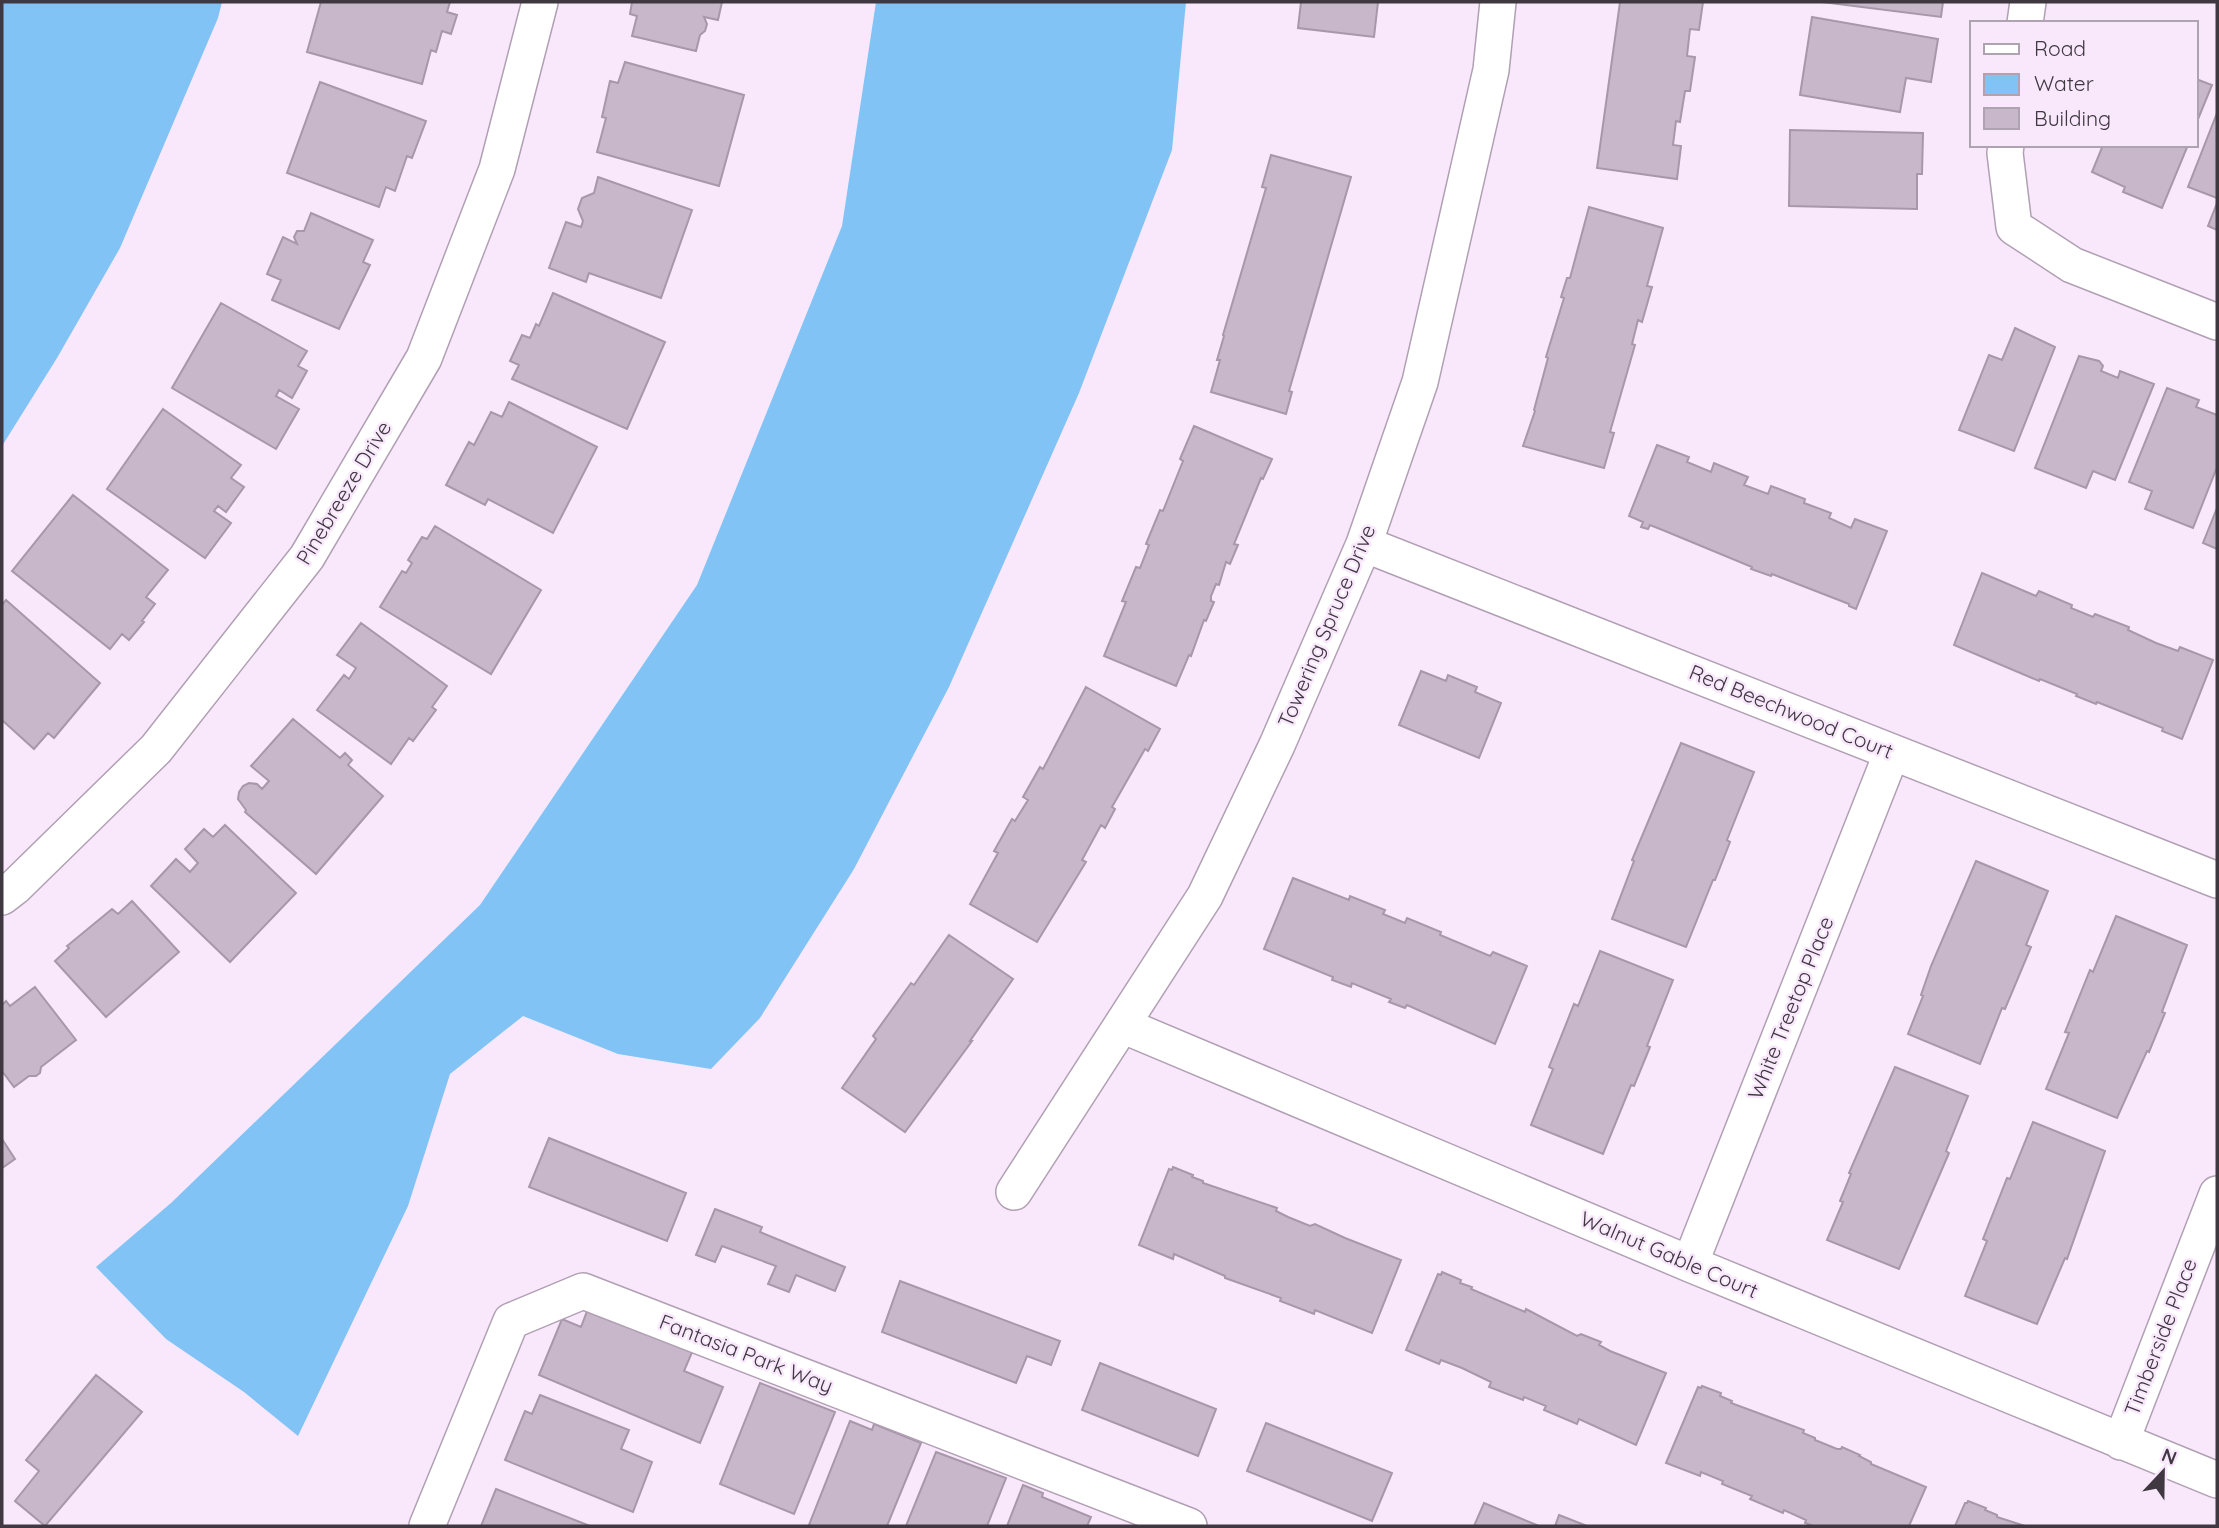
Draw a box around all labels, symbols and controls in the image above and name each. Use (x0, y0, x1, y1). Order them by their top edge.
legend (1970, 21, 2198, 147)
text: Road (2034, 35, 2086, 61)
text: Water (2034, 70, 2094, 96)
text: Building (2034, 105, 2111, 131)
street label: Pinebreeze Drive (290, 416, 396, 569)
street label: Towering Spruce Drive (1272, 520, 1381, 731)
street label: Red Beechwood Court (1686, 658, 1897, 764)
street label: White Treetop Place (1741, 912, 1839, 1103)
street label: Walnut Gable Court (1577, 1205, 1762, 1303)
street label: Timberside Place (2118, 1254, 2202, 1419)
street label: Fantasia Park Way (656, 1308, 837, 1398)
north arrow (2128, 1437, 2198, 1507)
text: N (2158, 1442, 2180, 1470)

